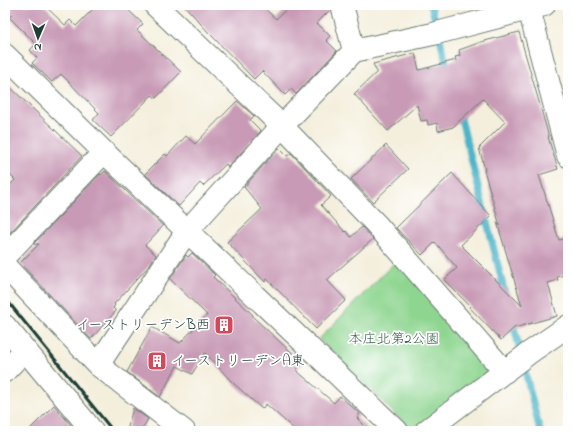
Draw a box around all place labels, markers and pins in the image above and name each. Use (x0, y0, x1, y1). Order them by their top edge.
building icon: イーストリーデンB西 (213, 314, 235, 336)
place label: イーストリーデンB西 (75, 315, 210, 336)
building icon: イーストリーデンA東 (146, 350, 168, 372)
place label: イーストリーデンA東 (171, 351, 305, 372)

